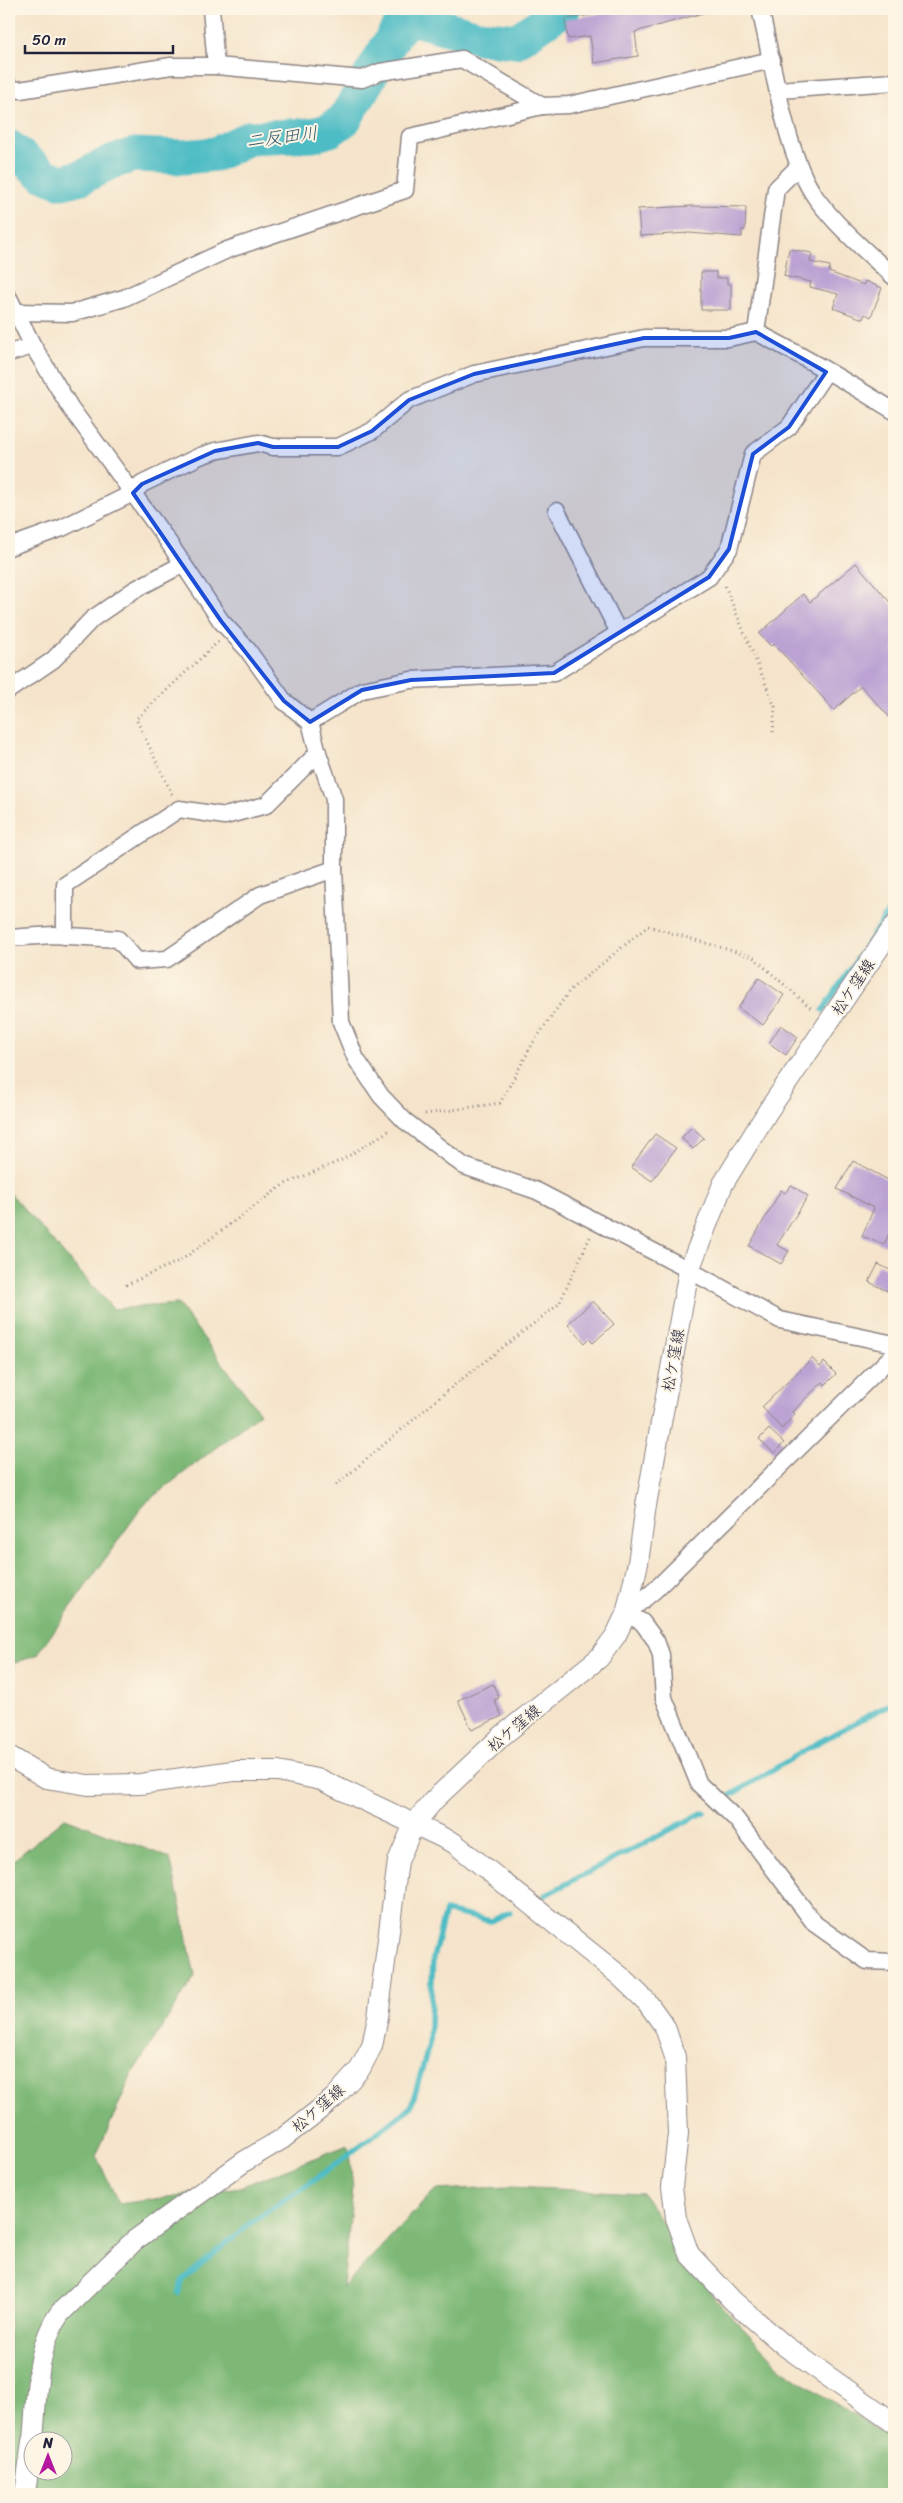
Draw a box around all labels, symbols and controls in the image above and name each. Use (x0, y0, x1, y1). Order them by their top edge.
scale bar (25, 22, 172, 54)
text: 50 m (32, 27, 67, 53)
water label: 二反田川 (244, 117, 320, 157)
street label: 松ケ窪線 (823, 952, 883, 1022)
street label: 松ケ窪線 (653, 1326, 693, 1394)
street label: 松ケ窪線 (480, 1696, 548, 1760)
street label: 松ケ窪線 (284, 2076, 352, 2140)
north arrow (22, 2430, 72, 2480)
text: N (42, 2431, 53, 2456)

